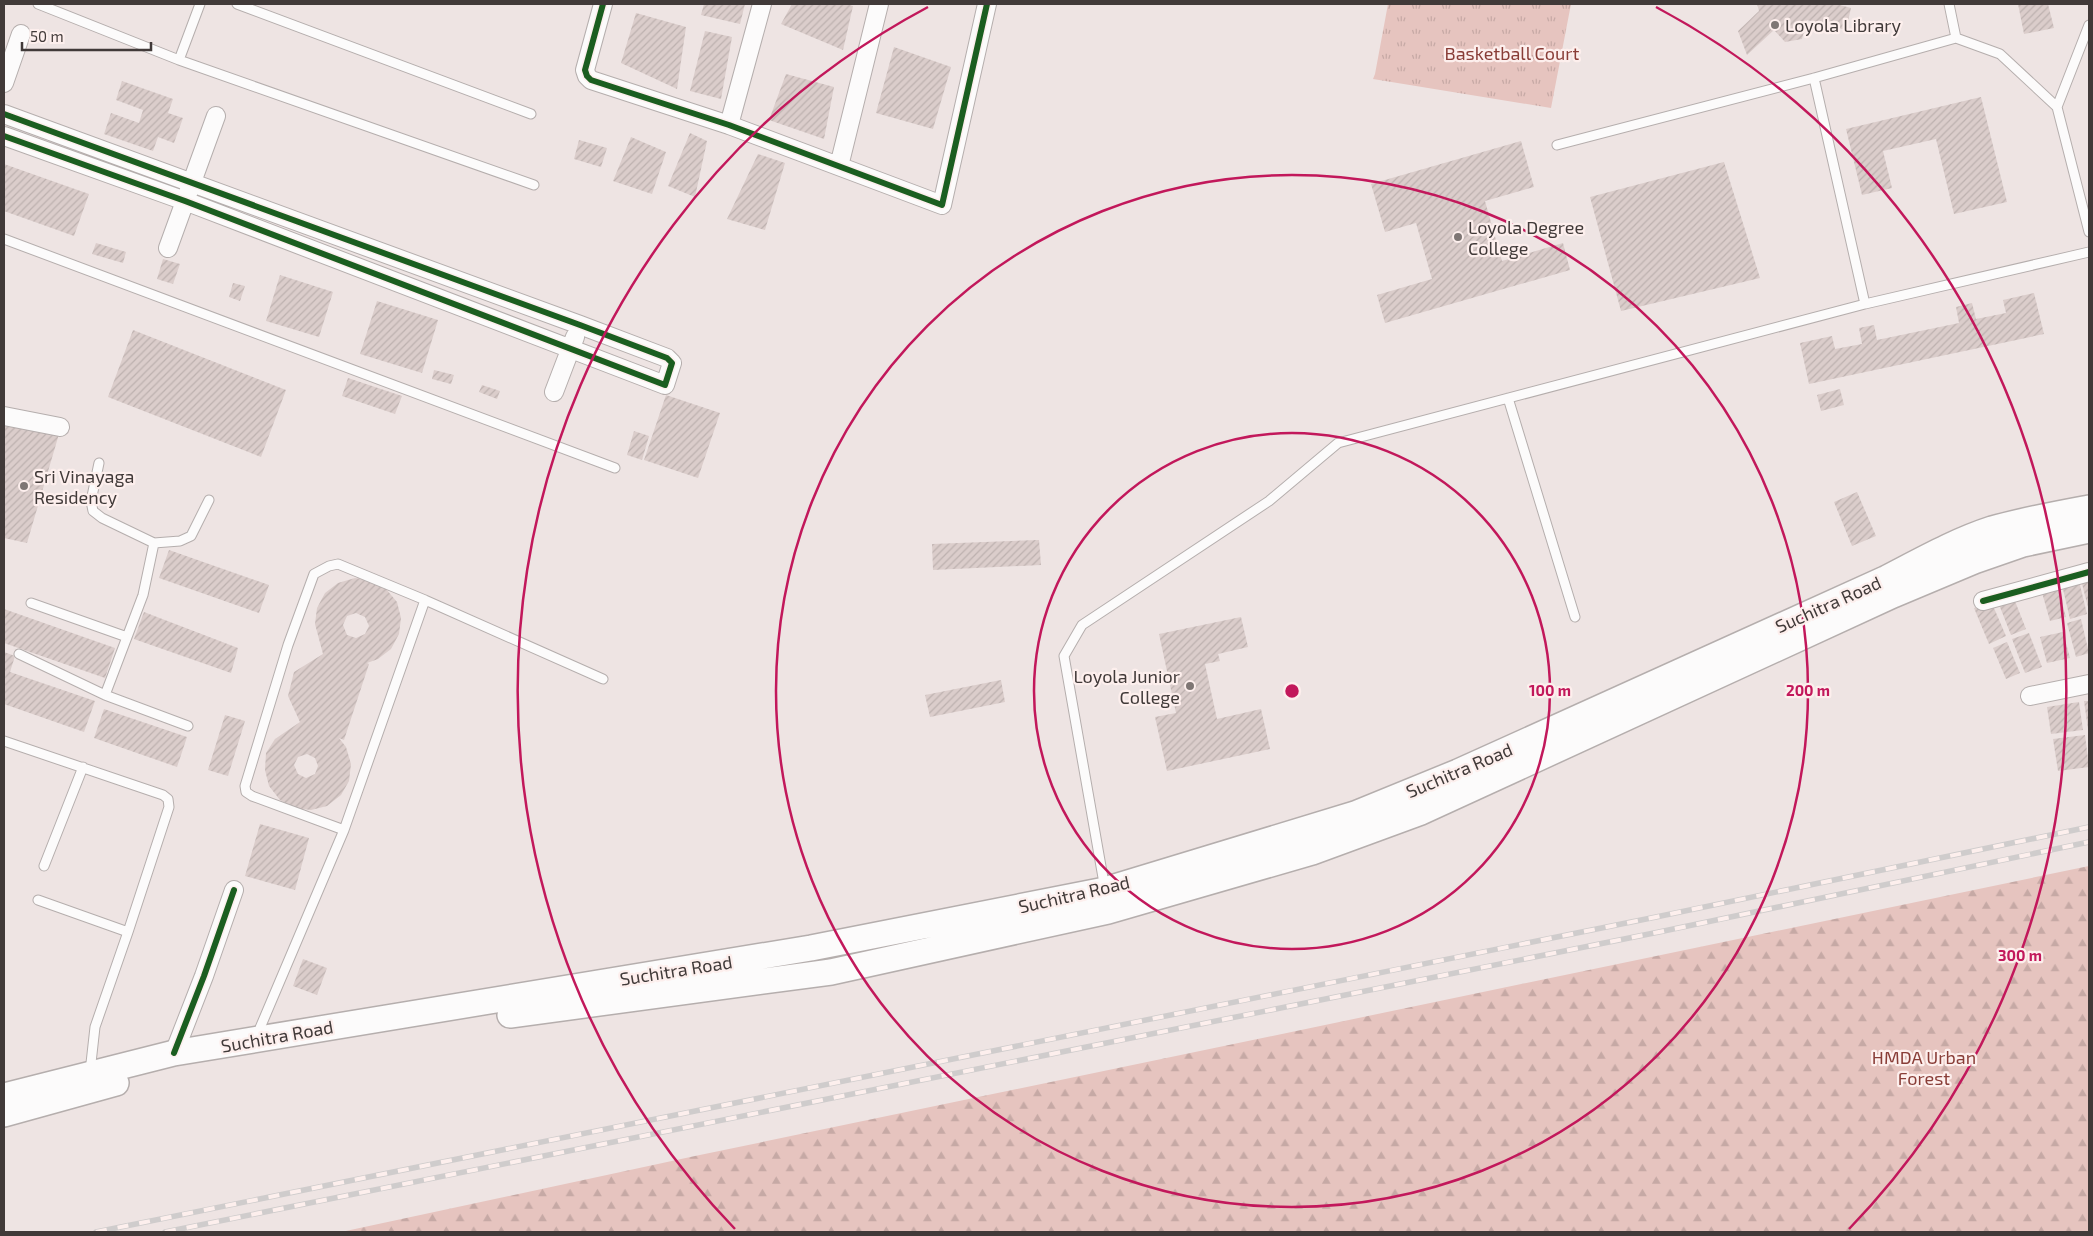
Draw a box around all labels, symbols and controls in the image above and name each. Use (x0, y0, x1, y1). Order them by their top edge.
place label: Loyola Library (1785, 14, 1902, 36)
marker: Loyola Library (1769, 19, 1781, 31)
scale bar (22, 20, 151, 52)
text: 50 m (30, 27, 64, 45)
park label: Basketball Court (1445, 42, 1580, 64)
place label: Loyola Degree College (1468, 216, 1584, 259)
marker: Loyola Degree College (1452, 231, 1464, 243)
place label: Sri Vinayaga Residency (34, 465, 134, 508)
marker: Sri Vinayaga Residency (18, 480, 30, 492)
street label: Suchitra Road (1772, 571, 1884, 637)
place label: Loyola Junior College (1073, 665, 1180, 708)
marker: Loyola Junior College (1184, 680, 1196, 692)
text: 100 m (1529, 681, 1571, 699)
text: 200 m (1786, 681, 1830, 699)
centre of rings (1283, 682, 1301, 700)
street label: Suchitra Road (1402, 738, 1516, 802)
street label: Suchitra Road (1016, 871, 1132, 917)
text: 300 m (1998, 946, 2042, 964)
street label: Suchitra Road (618, 950, 734, 990)
street label: Suchitra Road (219, 1015, 335, 1057)
park label: HMDA Urban Forest (1872, 1046, 1976, 1089)

